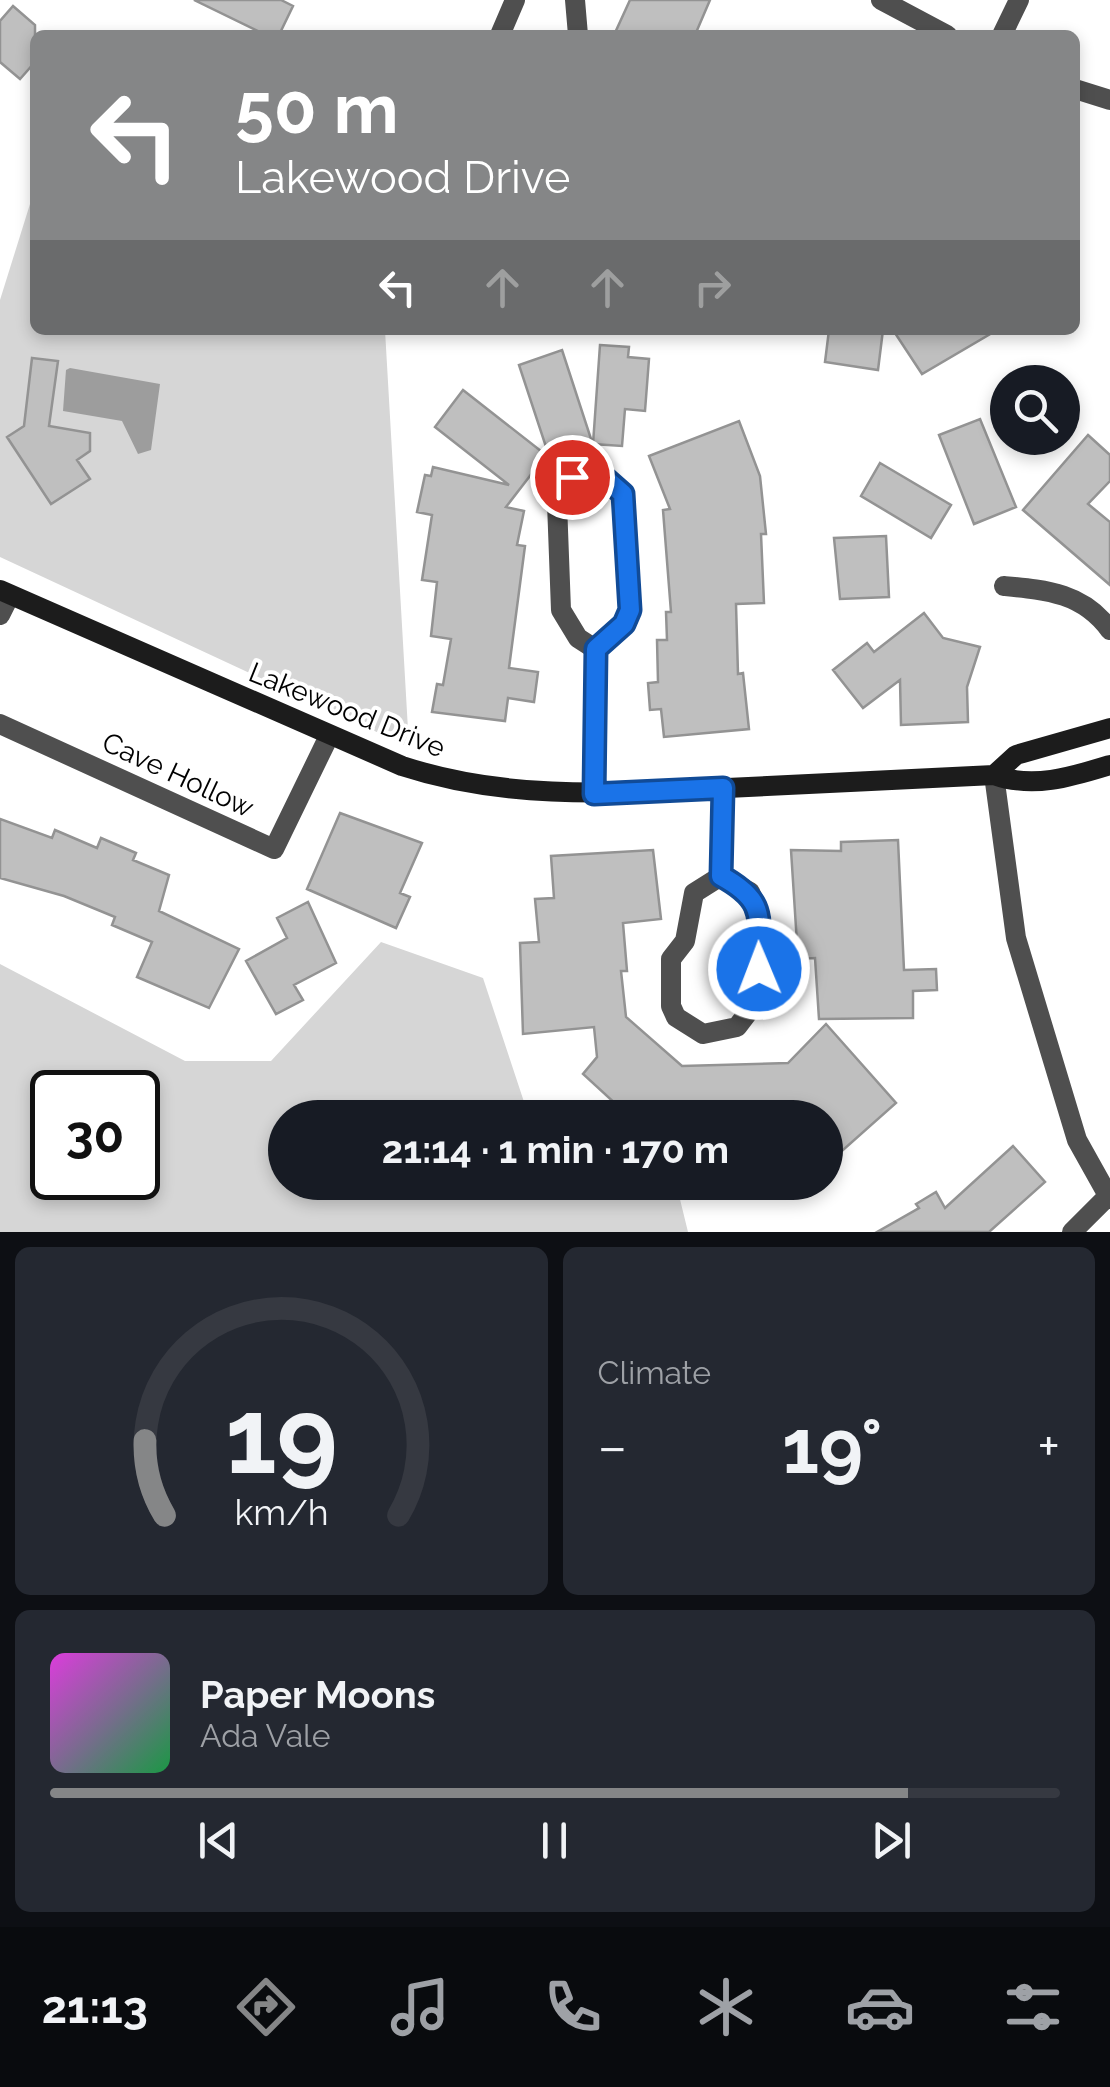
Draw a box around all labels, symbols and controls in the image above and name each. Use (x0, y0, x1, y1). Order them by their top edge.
text: 50 m (235, 67, 399, 149)
icon: left (70, 70, 200, 200)
text: Lakewood Drive (235, 151, 570, 204)
icon: left (370, 260, 425, 315)
icon: ahead (475, 260, 530, 315)
icon: ahead (580, 260, 635, 315)
icon: right (685, 260, 740, 315)
map controls (990, 365, 1080, 455)
button: search (990, 365, 1080, 455)
pin (530, 435, 615, 520)
icon: arrive (545, 450, 600, 505)
street label: Lakewood Drive (244, 656, 450, 764)
street label: Cave Hollow (97, 726, 259, 825)
position arrow (707, 917, 811, 1021)
speed limit sign: 30 (30, 1070, 160, 1200)
text: 21:14 · 1 min · 170 m (382, 1127, 729, 1172)
text: Climate (598, 1354, 711, 1391)
text: 19 (225, 1375, 338, 1497)
text: 19° (782, 1402, 882, 1491)
text: − (598, 1414, 627, 1479)
text: + (1037, 1414, 1060, 1479)
text: km/h (234, 1491, 328, 1533)
text: Paper Moons (200, 1672, 435, 1717)
text: Ada Vale (200, 1717, 331, 1754)
icon: previous (191, 1813, 246, 1868)
icon: pause (527, 1813, 582, 1868)
icon: next (864, 1813, 919, 1868)
icon: directions (231, 1972, 301, 2042)
icon: music (385, 1972, 455, 2042)
icon: phone (538, 1972, 608, 2042)
icon: climate (691, 1972, 761, 2042)
icon: car (845, 1972, 915, 2042)
icon: filters (998, 1972, 1068, 2042)
text: 21:13 (42, 1981, 148, 2034)

